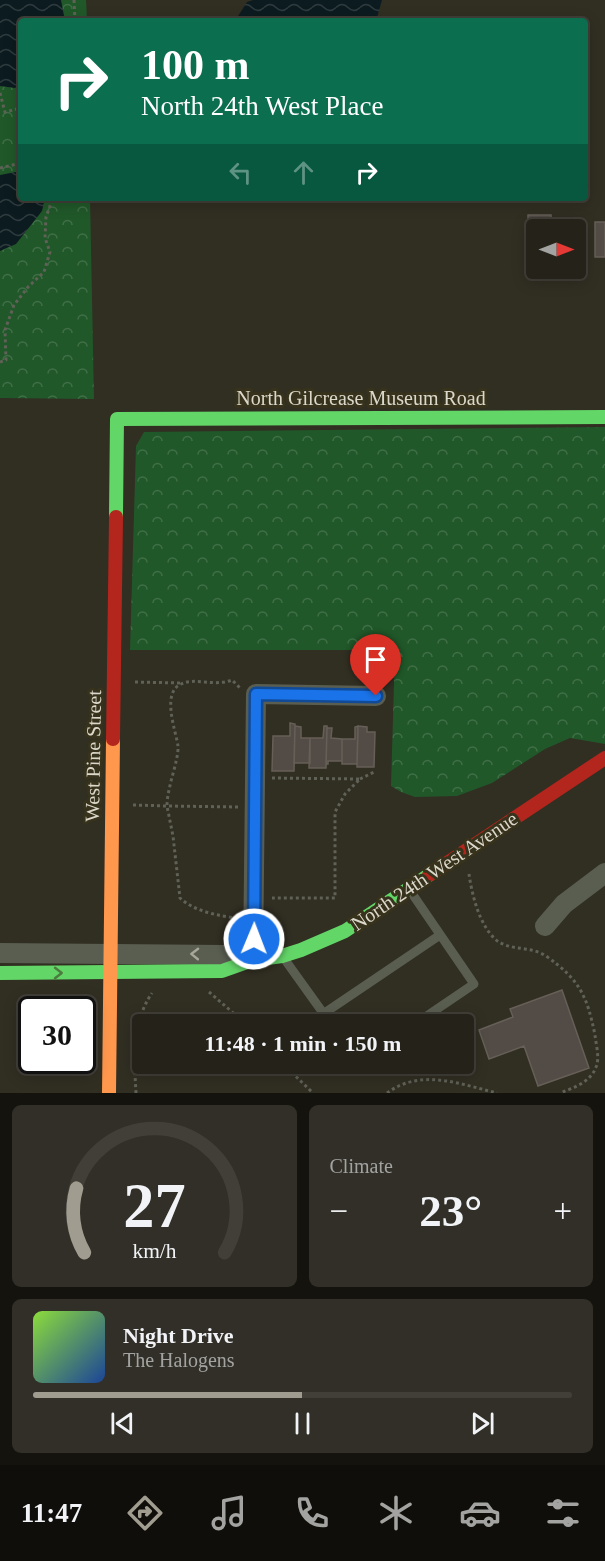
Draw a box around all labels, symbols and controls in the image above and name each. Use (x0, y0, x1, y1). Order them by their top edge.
icon: right (42, 42, 120, 120)
text: 100 m (141, 42, 250, 88)
text: North 24th West Place (141, 91, 384, 121)
icon: left (224, 156, 257, 189)
icon: ahead (287, 156, 320, 189)
icon: right (350, 156, 383, 189)
north arrow (526, 219, 586, 279)
map controls (526, 219, 586, 279)
street label: North Gilcrease Museum Road (236, 387, 486, 409)
pin (350, 634, 401, 696)
icon: arrive (359, 643, 392, 676)
street label: West Pine Street (81, 690, 105, 822)
street label: North 24th West Avenue (347, 807, 521, 935)
position arrow (222, 907, 286, 971)
one-way arrow (191, 948, 200, 961)
one-way arrow (54, 967, 63, 979)
speed limit sign: 30 (18, 996, 96, 1074)
text: 11:48 · 1 min · 150 m (205, 1031, 401, 1056)
text: Climate (330, 1155, 393, 1177)
text: 27 (123, 1171, 185, 1240)
text: 23° (419, 1186, 482, 1236)
text: − (330, 1193, 348, 1229)
text: + (553, 1193, 572, 1229)
text: km/h (132, 1239, 177, 1263)
text: Night Drive (123, 1323, 234, 1348)
text: The Halogens (123, 1349, 235, 1371)
icon: previous (106, 1407, 139, 1440)
icon: pause (286, 1407, 319, 1440)
icon: next (466, 1407, 499, 1440)
icon: directions (124, 1492, 166, 1534)
icon: music (208, 1492, 250, 1534)
icon: phone (291, 1492, 333, 1534)
icon: climate (375, 1492, 417, 1534)
icon: car (459, 1492, 501, 1534)
icon: filters (542, 1492, 584, 1534)
text: 11:47 (21, 1498, 82, 1528)

